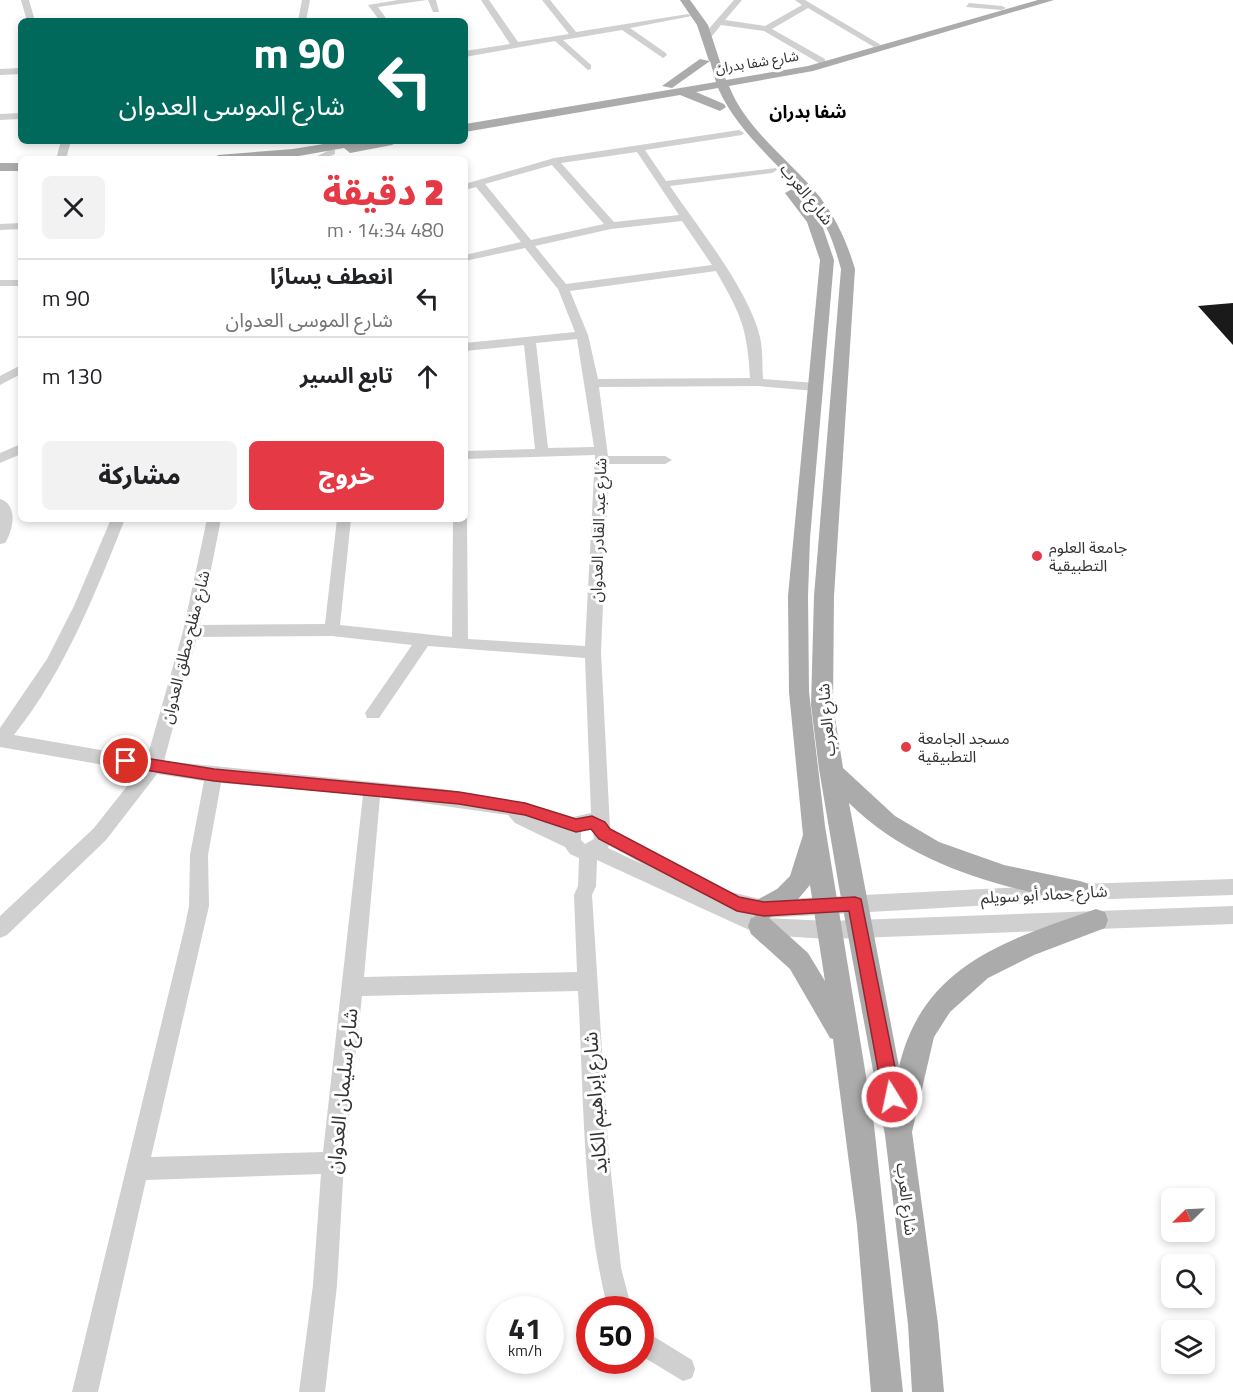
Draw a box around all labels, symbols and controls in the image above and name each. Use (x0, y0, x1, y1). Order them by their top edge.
text: 90 m (253, 20, 345, 84)
icon: left (366, 42, 444, 120)
street label: شارع شفا بدران (714, 45, 800, 79)
text: شارع الموسى العدوان (119, 84, 345, 125)
district label: شفا بدران (769, 98, 847, 125)
street label: شارع العرب (774, 158, 839, 231)
text: 2 دقيقة (322, 164, 444, 219)
button: close (42, 176, 105, 239)
text: 480 m · 14:34 (327, 214, 444, 245)
text: انعطف يسارًا (270, 259, 393, 293)
text: 90 m (42, 281, 90, 315)
icon: left (411, 282, 444, 315)
text: شارع الموسى العدوان (225, 304, 393, 335)
text: تابع السير (300, 358, 393, 392)
text: 130 m (42, 359, 102, 393)
icon: ahead (411, 360, 444, 393)
button: مشاركة (42, 441, 237, 510)
button: خروج (249, 441, 444, 510)
street label: شارع عبد القادر العدوان (583, 457, 614, 603)
place label: جامعة العلوم التطبيقية (1049, 535, 1128, 577)
marker: جامعة العلوم التطبيقية (1030, 549, 1044, 563)
street label: شارع مفلح مطلق العدوان (154, 568, 217, 727)
street label: شارع العرب (811, 682, 842, 758)
place label: مسجد الجامعة التطبيقية (918, 726, 1010, 768)
pin (100, 735, 151, 786)
marker: مسجد الجامعة التطبيقية (899, 740, 913, 754)
icon: arrive (109, 744, 142, 777)
street label: شارع حماد أبو سويلم (980, 879, 1108, 910)
street label: شارع سليمان العدوان (317, 1007, 366, 1175)
street label: شارع إبراهيم الكايد (574, 1031, 615, 1175)
position arrow (860, 1065, 924, 1129)
street label: شارع العرب (890, 1161, 923, 1237)
north arrow (1161, 1188, 1215, 1242)
map controls (1161, 1188, 1215, 1374)
button: search (1161, 1254, 1215, 1308)
speed limit sign: 50 (576, 1296, 654, 1374)
text: 41 (508, 1305, 542, 1351)
button: layers (1161, 1320, 1215, 1374)
text: km/h (508, 1339, 542, 1362)

